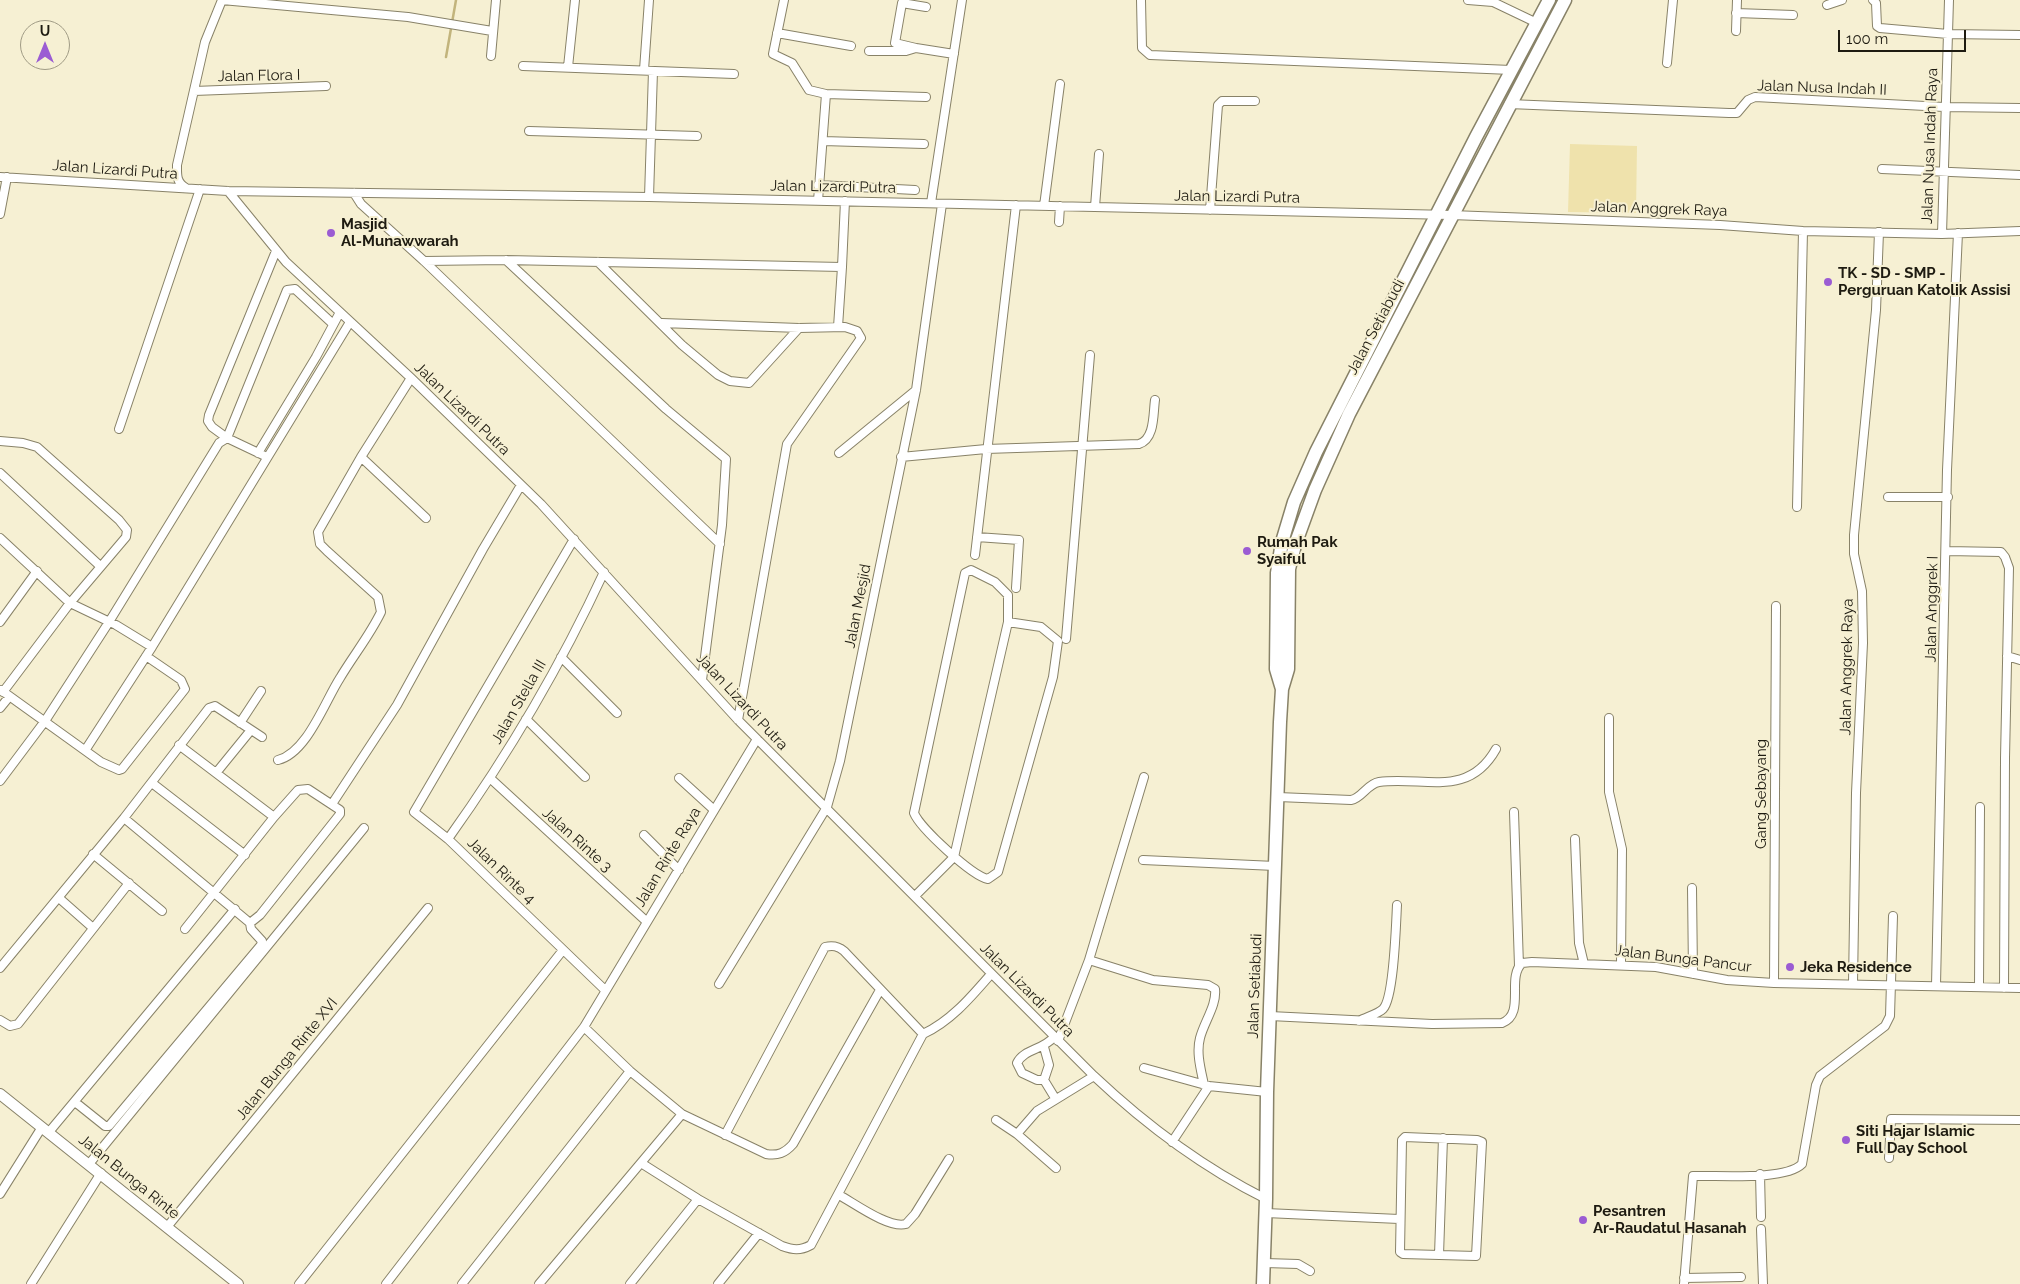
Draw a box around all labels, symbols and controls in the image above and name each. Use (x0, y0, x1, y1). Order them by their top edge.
north arrow (20, 20, 70, 70)
scale bar (1840, 20, 1968, 52)
text: U (40, 23, 50, 39)
text: 100 m (1846, 30, 1888, 48)
street label: Jalan Flora I (217, 66, 301, 86)
street label: Jalan Nusa Indah Raya (1918, 68, 1942, 224)
street label: Jalan Nusa Indah II (1757, 77, 1887, 99)
street label: Jalan Lizardi Putra (52, 157, 178, 183)
street label: Jalan Lizardi Putra (770, 177, 896, 197)
street label: Jalan Lizardi Putra (1174, 187, 1300, 207)
street label: Jalan Anggrek Raya (1590, 198, 1728, 220)
place label: Masjid Al-Munawwarah (341, 215, 459, 250)
marker: Masjid Al-Munawwarah (325, 227, 337, 239)
place label: TK - SD - SMP - Perguruan Katolik Assisi (1838, 264, 2011, 299)
street label: Jalan Setiabudi (1343, 276, 1409, 378)
marker: TK - SD - SMP - Perguruan Katolik Assisi (1822, 276, 1834, 288)
street label: Jalan Lizardi Putra (410, 359, 514, 459)
place label: Rumah Pak Syaiful (1257, 533, 1338, 568)
marker: Rumah Pak Syaiful (1241, 545, 1253, 557)
street label: Jalan Anggrek I (1922, 555, 1942, 663)
street label: Jalan Mesjid (841, 562, 875, 650)
street label: Jalan Anggrek Raya (1837, 598, 1857, 736)
street label: Jalan Lizardi Putra (693, 650, 791, 754)
street label: Jalan Stella III (488, 657, 550, 747)
street label: Gang Sebayang (1752, 739, 1770, 849)
street label: Jalan Rinte 3 (539, 804, 615, 876)
street label: Jalan Rinte Raya (631, 804, 705, 910)
street label: Jalan Rinte 4 (463, 834, 539, 908)
street label: Jalan Setiabudi (1244, 933, 1266, 1039)
street label: Jalan Lizardi Putra (976, 939, 1078, 1041)
street label: Jalan Bunga Pancur (1614, 942, 1752, 976)
place label: Jeka Residence (1800, 958, 1912, 976)
marker: Jeka Residence (1784, 961, 1796, 973)
street label: Jalan Bunga Rinte XVI (232, 994, 342, 1124)
place label: Siti Hajar Islamic Full Day School (1856, 1122, 1975, 1157)
street label: Jalan Bunga Rinte (75, 1131, 183, 1223)
marker: Siti Hajar Islamic Full Day School (1840, 1134, 1852, 1146)
place label: Pesantren Ar-Raudatul Hasanah (1593, 1202, 1747, 1237)
marker: Pesantren Ar-Raudatul Hasanah (1577, 1214, 1589, 1226)

